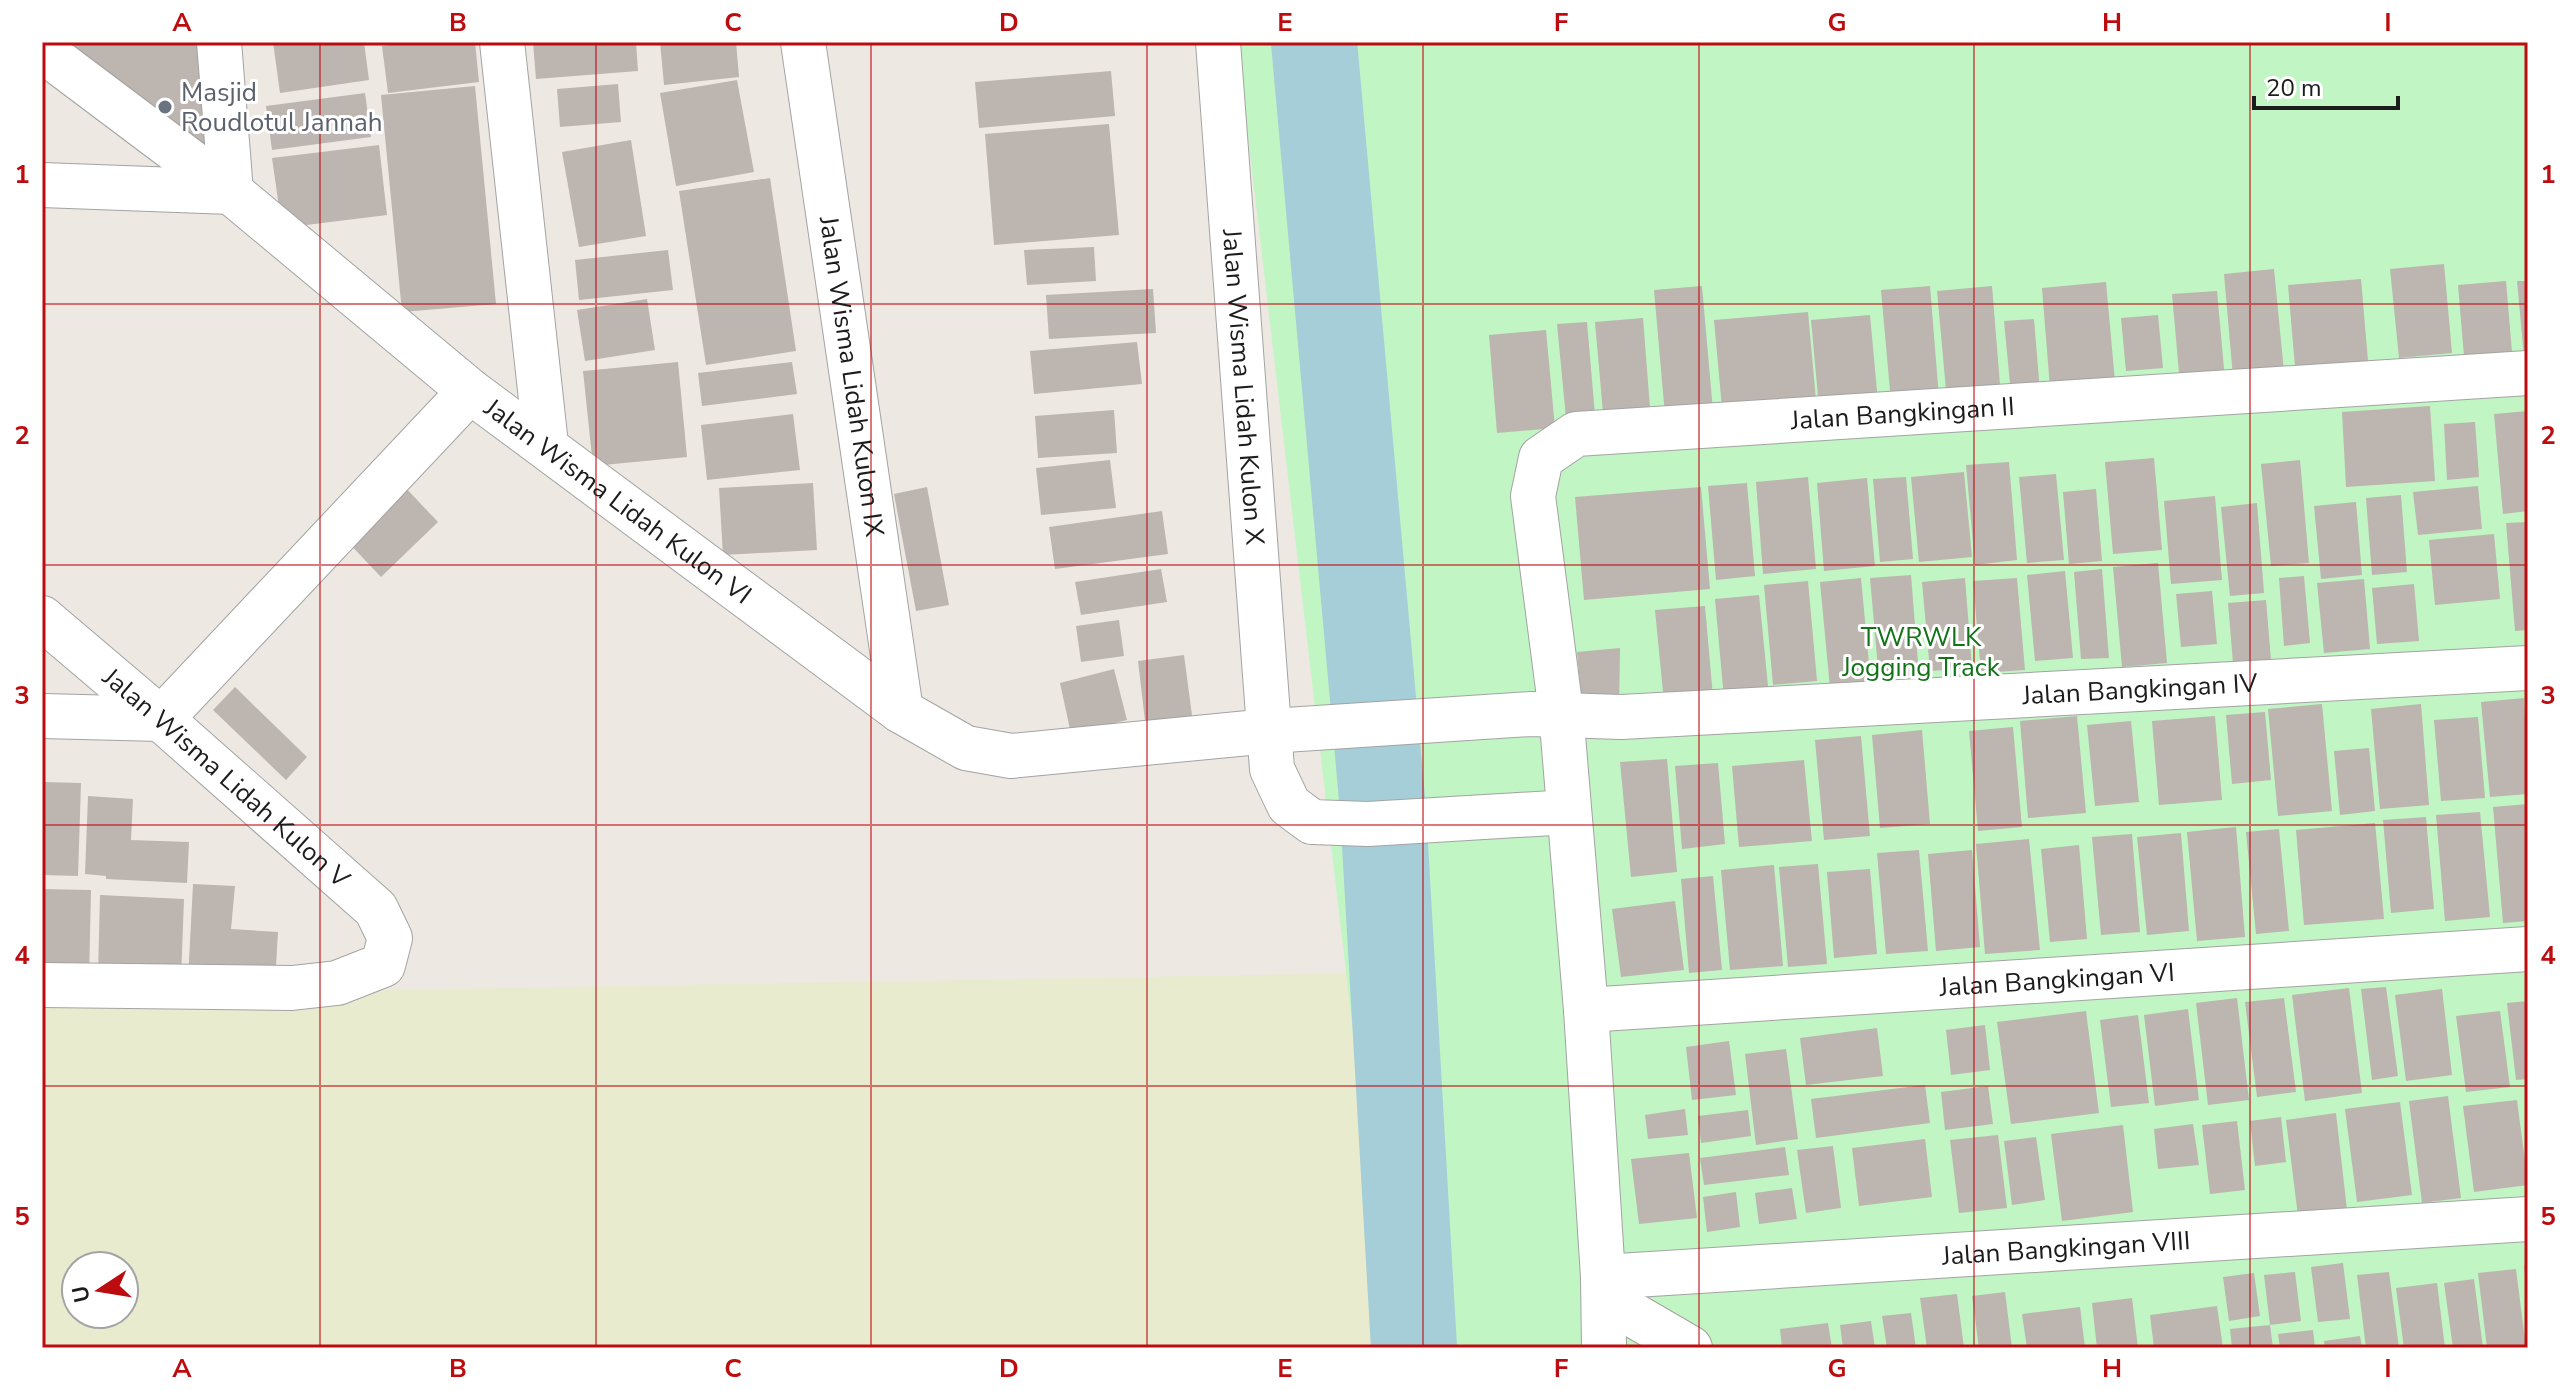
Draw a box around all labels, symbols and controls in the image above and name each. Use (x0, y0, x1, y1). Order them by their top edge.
text: A (172, 5, 192, 40)
text: B (449, 5, 467, 40)
text: C (724, 5, 742, 40)
text: D (999, 5, 1019, 40)
text: E (1277, 5, 1293, 40)
text: F (1554, 5, 1568, 40)
text: G (1827, 5, 1847, 40)
text: H (2102, 5, 2122, 40)
text: I (2384, 5, 2392, 40)
scale bar (2254, 60, 2398, 110)
text: 20 m (2266, 72, 2322, 104)
place label: Masjid Roudlotul Jannah (181, 75, 383, 140)
marker: Masjid Roudlotul Jannah (156, 98, 174, 116)
text: 1 (14, 157, 30, 192)
text: 1 (2540, 157, 2556, 192)
street label: Jalan Wisma Lidah Kulon IX (811, 213, 893, 539)
street label: Jalan Wisma Lidah Kulon X (1214, 227, 1273, 546)
street label: Jalan Bangkingan II (1789, 388, 2016, 438)
street label: Jalan Wisma Lidah Kulon VI (477, 390, 759, 612)
text: 2 (14, 418, 30, 453)
text: 2 (2540, 418, 2556, 453)
park label: TWRWLK Jogging Track (1841, 620, 2001, 685)
street label: Jalan Wisma Lidah Kulon V (95, 659, 358, 896)
street label: Jalan Bangkingan IV (2020, 665, 2258, 713)
text: 3 (14, 678, 30, 713)
text: 3 (2540, 678, 2556, 713)
text: 4 (14, 938, 30, 973)
text: 4 (2540, 938, 2556, 973)
street label: Jalan Bangkingan VI (1937, 954, 2176, 1005)
text: 5 (14, 1199, 30, 1234)
text: 5 (2540, 1199, 2556, 1234)
street label: Jalan Bangkingan VIII (1940, 1223, 2191, 1273)
north arrow (60, 1250, 140, 1330)
text: U (65, 1283, 98, 1305)
text: A (172, 1351, 192, 1386)
text: B (449, 1351, 467, 1386)
text: C (724, 1351, 742, 1386)
text: D (999, 1351, 1019, 1386)
text: E (1277, 1351, 1293, 1386)
text: F (1554, 1351, 1568, 1386)
text: G (1827, 1351, 1847, 1386)
text: H (2102, 1351, 2122, 1386)
text: I (2384, 1351, 2392, 1386)

